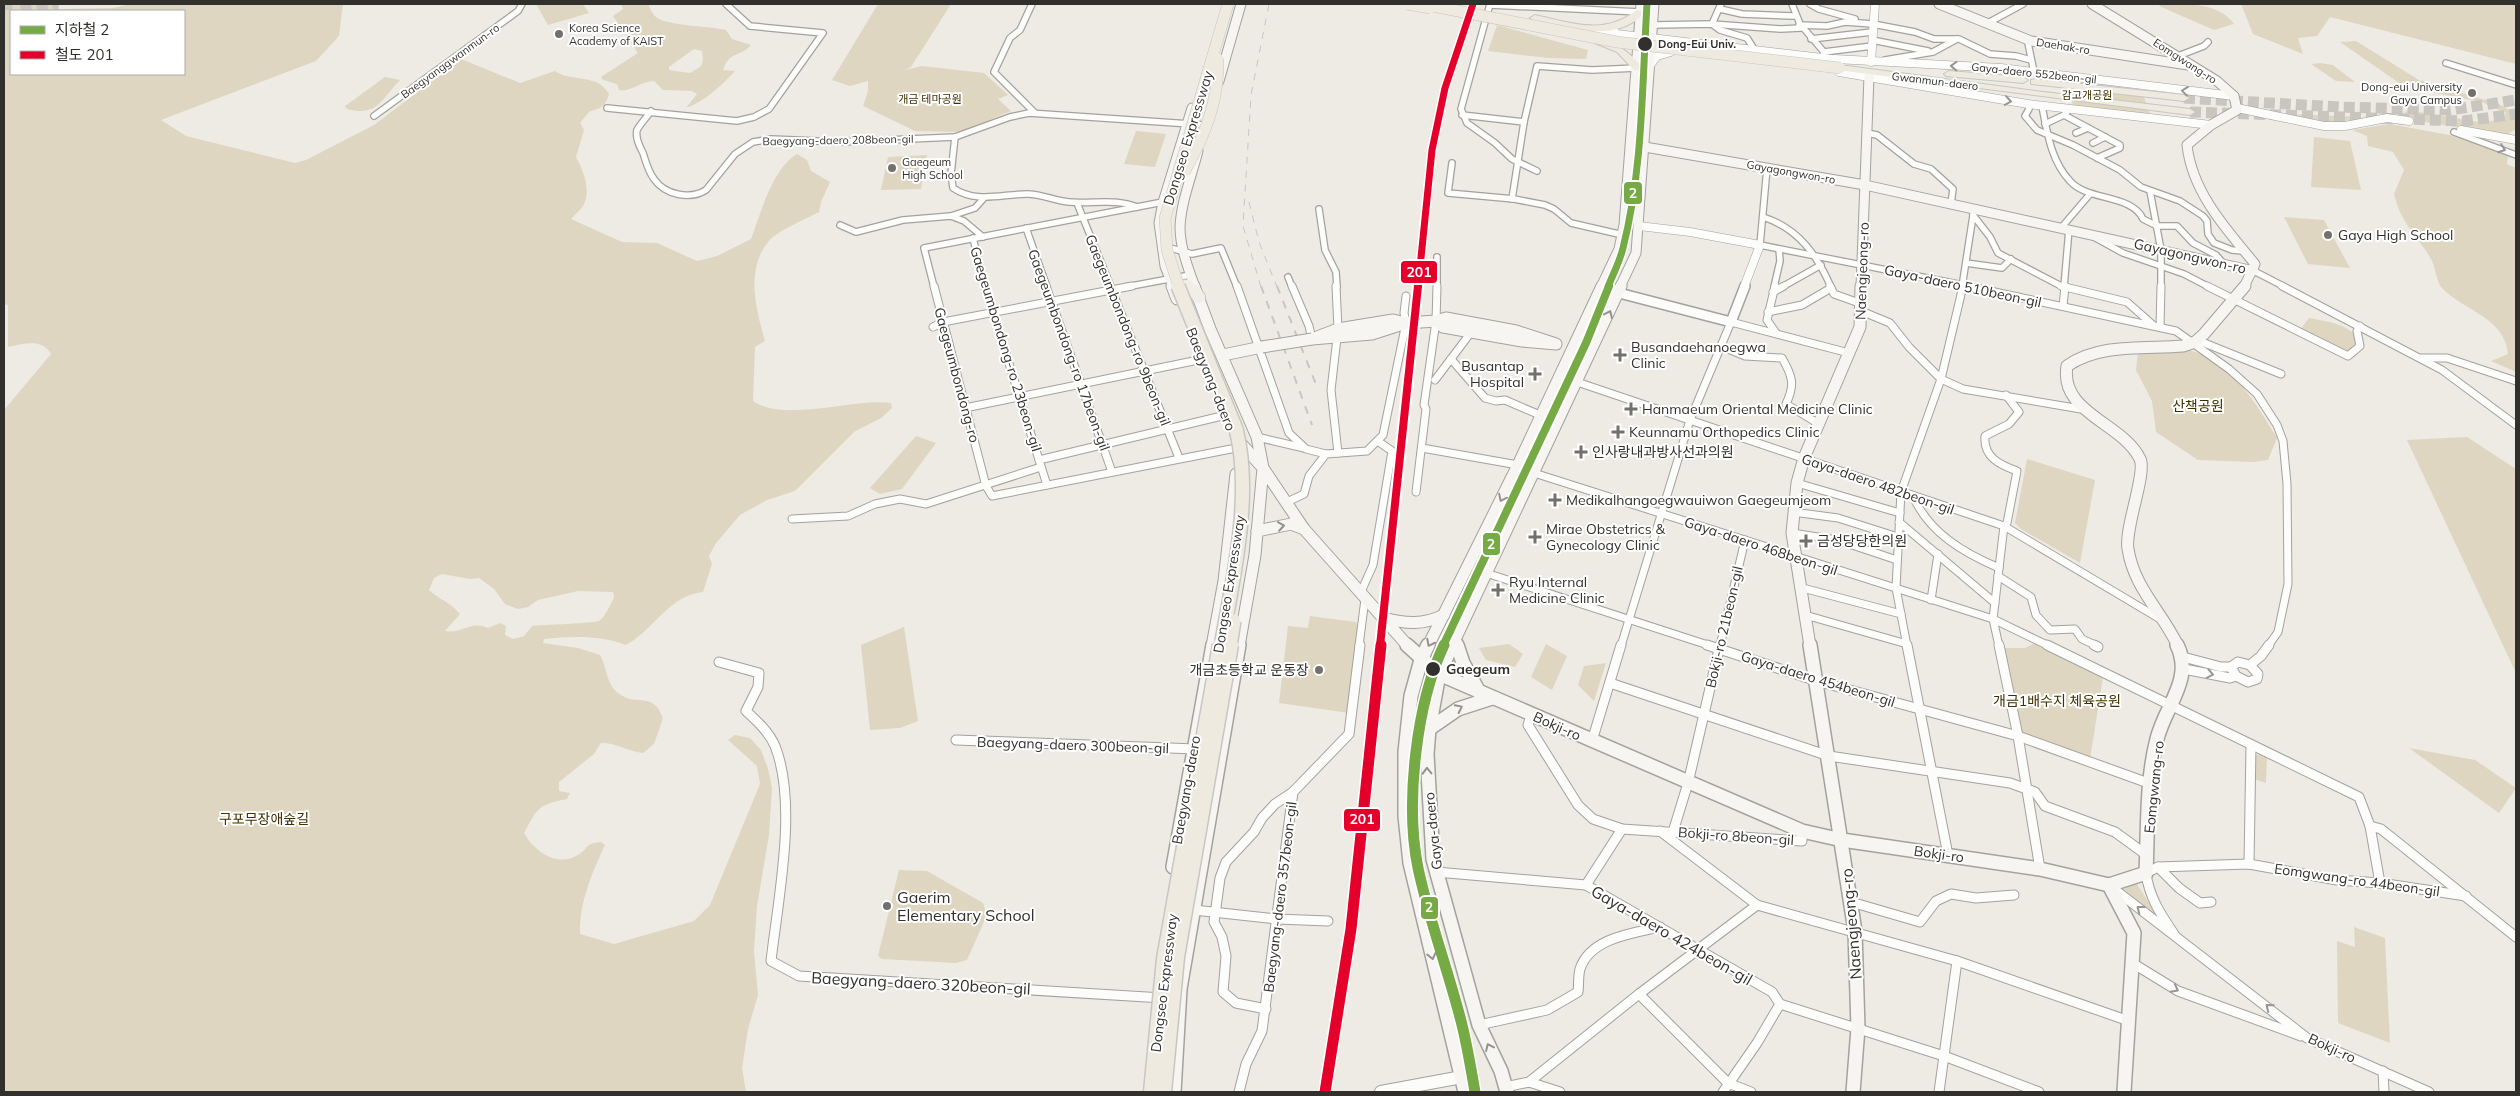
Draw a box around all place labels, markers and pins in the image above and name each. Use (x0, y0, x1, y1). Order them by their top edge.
place label: Korea Science Academy of KAIST (569, 21, 664, 48)
marker: Korea Science Academy of KAIST (553, 28, 565, 40)
marker: Dong-Eui Univ. (1636, 35, 1654, 53)
place label: Dong-Eui Univ. (1658, 37, 1736, 51)
place label: Dong-eui University Gaya Campus (2361, 80, 2462, 107)
marker: Dong-eui University Gaya Campus (2466, 87, 2478, 99)
place label: Gaegeum High School (902, 155, 963, 182)
marker: Gaegeum High School (886, 162, 898, 174)
place label: Gaya High School (2338, 226, 2453, 244)
marker: Gaya High School (2322, 229, 2334, 241)
place label: Busandaehanoegwa Clinic (1631, 338, 1766, 372)
marker: Busandaehanoegwa Clinic (1613, 348, 1627, 362)
place label: Busantap Hospital (1461, 357, 1524, 391)
marker: Busantap Hospital (1528, 367, 1542, 381)
place label: Hanmaeum Oriental Medicine Clinic (1642, 400, 1873, 418)
marker: Hanmaeum Oriental Medicine Clinic (1624, 402, 1638, 416)
place label: Keunnamu Orthopedics Clinic (1629, 423, 1820, 441)
marker: Keunnamu Orthopedics Clinic (1611, 425, 1625, 439)
place label: 인사랑내과방사선과의원 (1592, 443, 1734, 461)
marker: 인사랑내과방사선과의원 (1574, 445, 1588, 459)
place label: Medikalhangoegwauiwon Gaegeumjeom (1566, 491, 1831, 509)
marker: Medikalhangoegwauiwon Gaegeumjeom (1548, 493, 1562, 507)
place label: Mirae Obstetrics & Gynecology Clinic (1546, 520, 1665, 554)
marker: Mirae Obstetrics & Gynecology Clinic (1528, 530, 1542, 544)
place label: 금성당당한의원 (1817, 532, 1907, 550)
marker: 금성당당한의원 (1799, 534, 1813, 548)
place label: Ryu Internal Medicine Clinic (1509, 573, 1605, 607)
marker: Ryu Internal Medicine Clinic (1491, 583, 1505, 597)
marker: Gaegeum (1424, 660, 1442, 678)
place label: Gaegeum (1446, 660, 1510, 678)
place label: 개금초등학교 운동장 (1189, 661, 1309, 679)
marker: 개금초등학교 운동장 (1313, 664, 1325, 676)
place label: Gaerim Elementary School (897, 887, 1035, 925)
marker: Gaerim Elementary School (881, 900, 893, 912)

